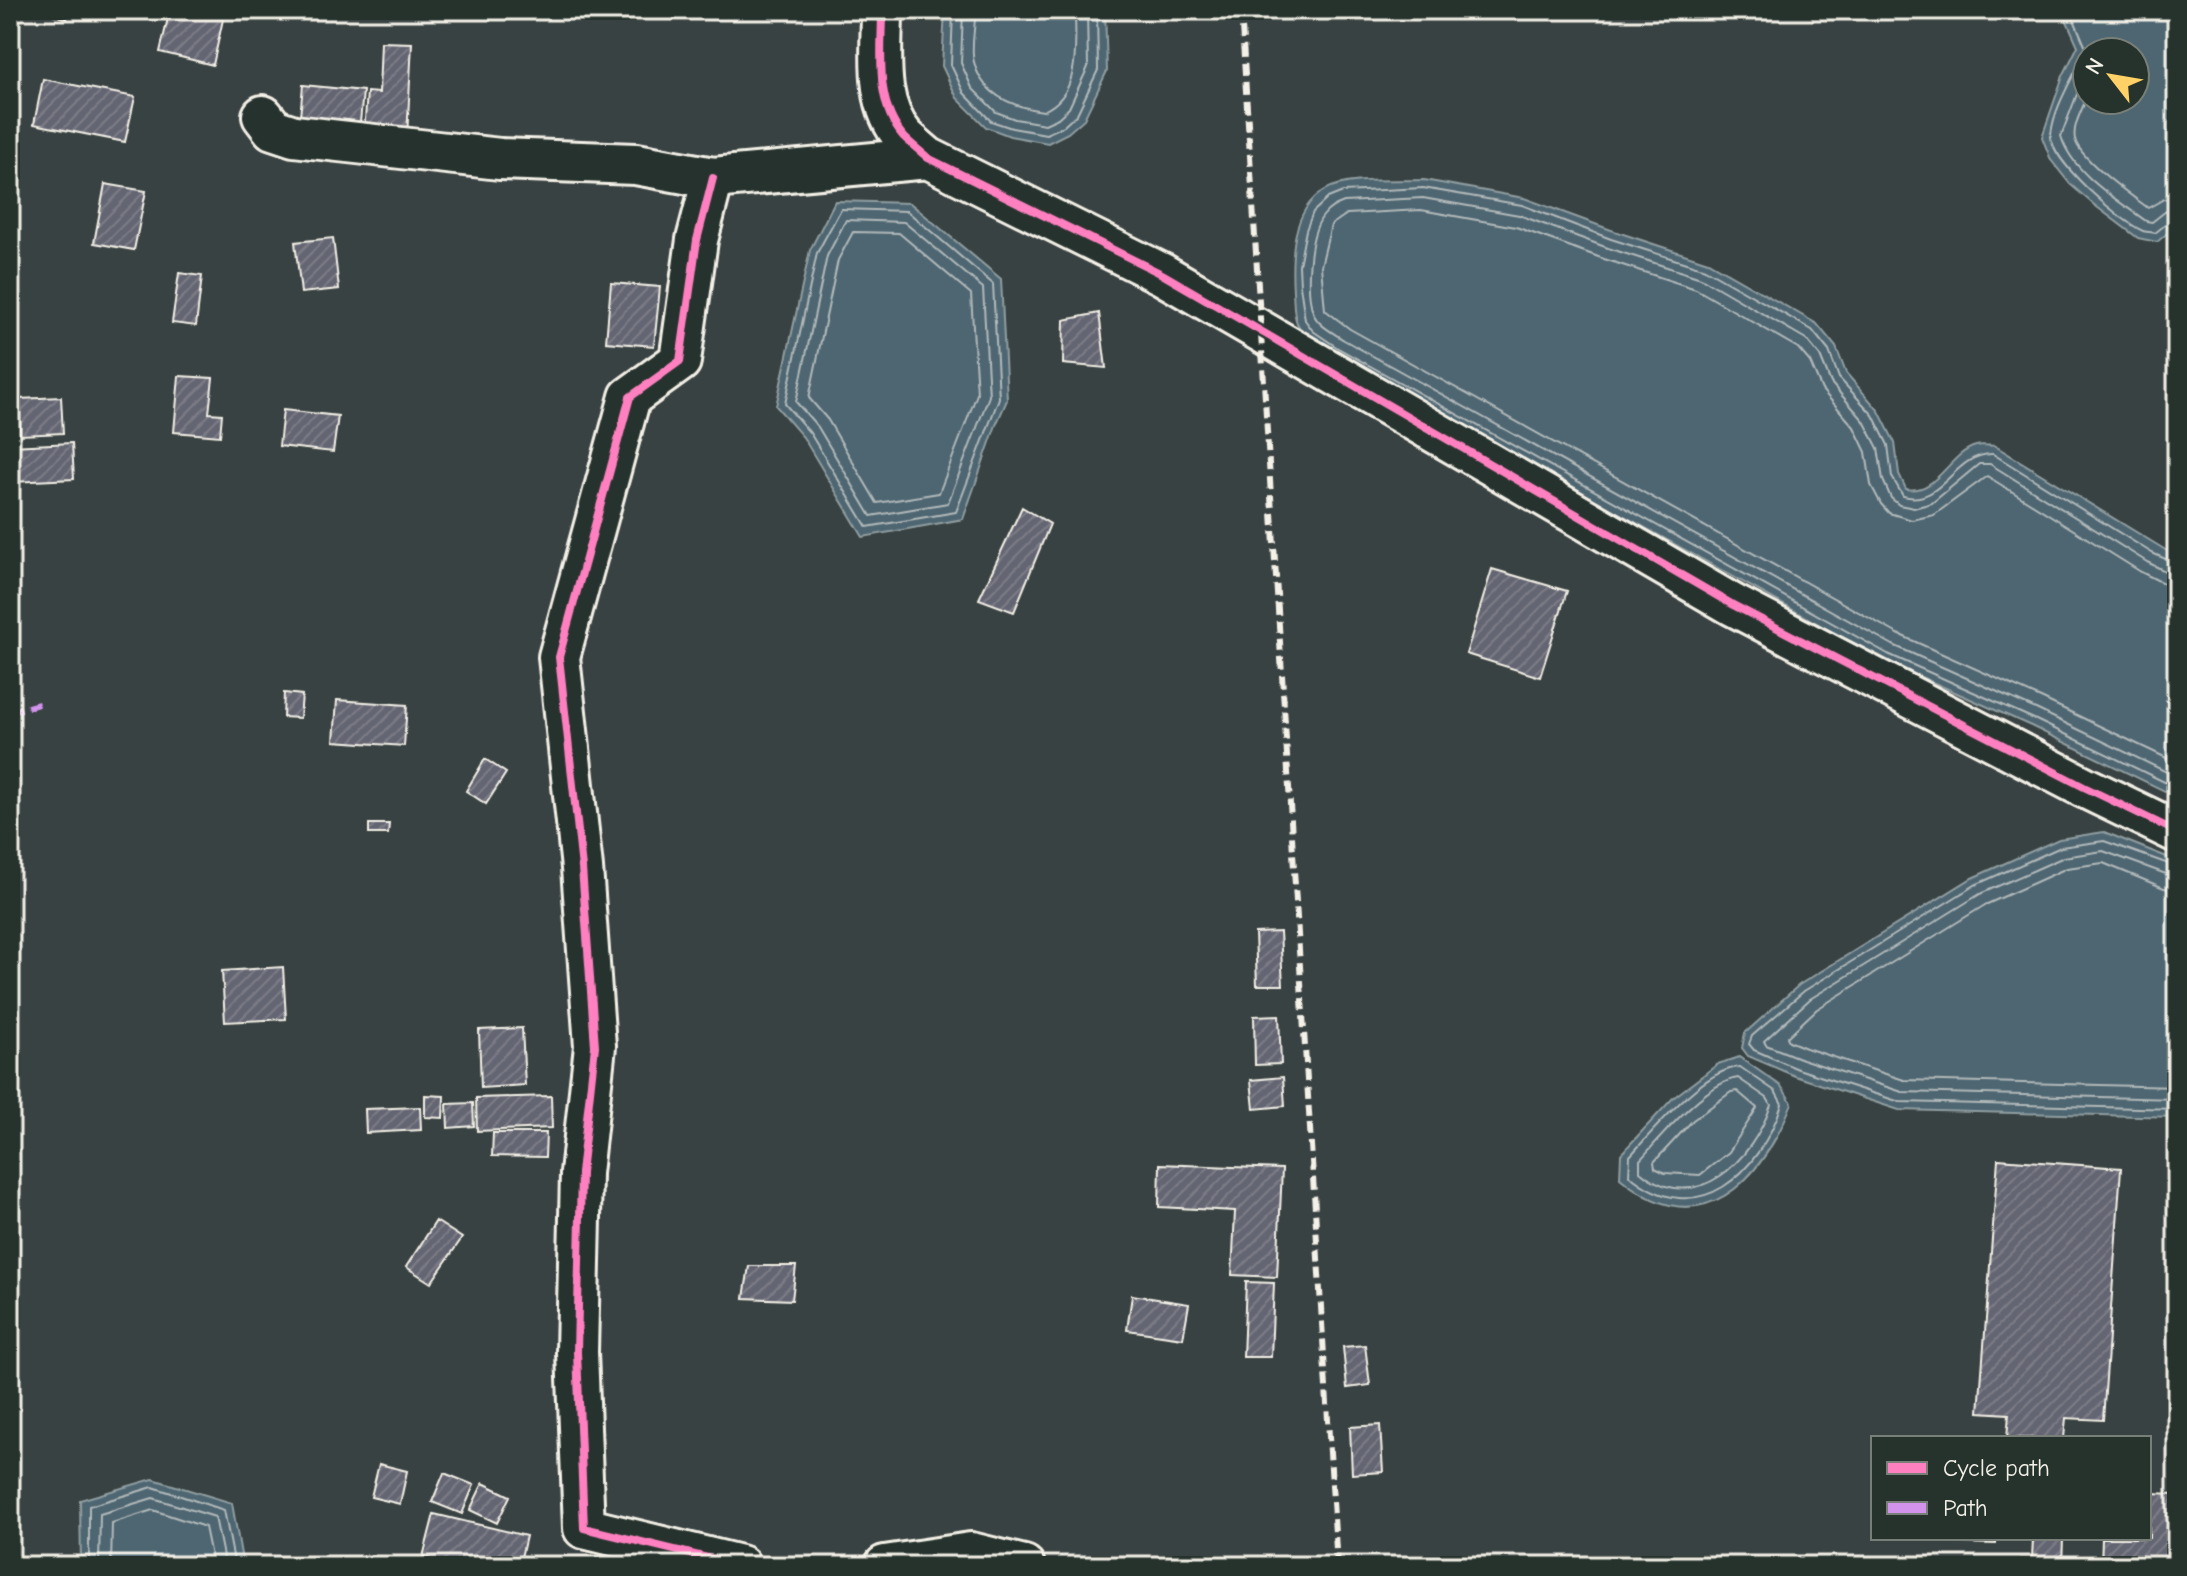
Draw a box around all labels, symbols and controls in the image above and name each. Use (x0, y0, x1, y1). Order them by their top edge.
north arrow (2071, 36, 2151, 116)
text: N (2080, 53, 2110, 79)
legend (1871, 1436, 2151, 1540)
text: Cycle path (1943, 1454, 2050, 1482)
text: Path (1943, 1494, 1988, 1522)

